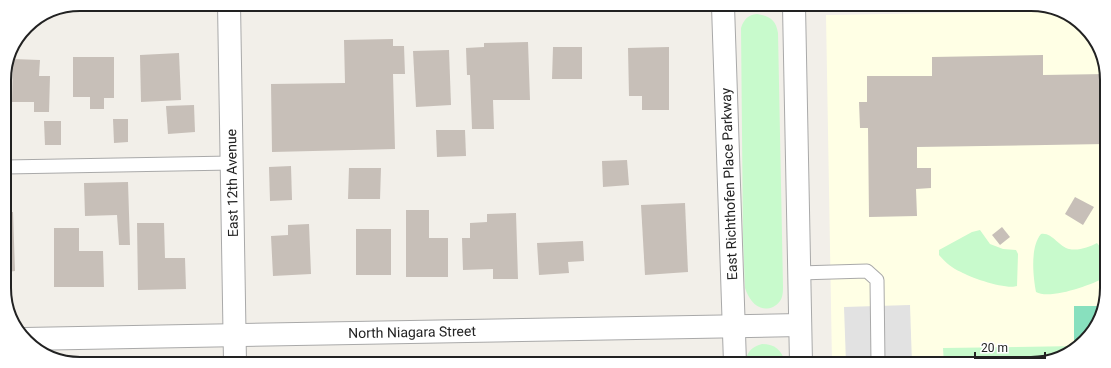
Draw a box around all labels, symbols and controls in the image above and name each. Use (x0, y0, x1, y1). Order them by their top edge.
street label: East Richthofen Place Parkway (718, 87, 740, 280)
street label: East 12th Avenue (223, 129, 241, 237)
street label: North Niagara Street (348, 323, 476, 341)
scale bar (975, 334, 1045, 360)
text: 20 m (981, 341, 1008, 355)

